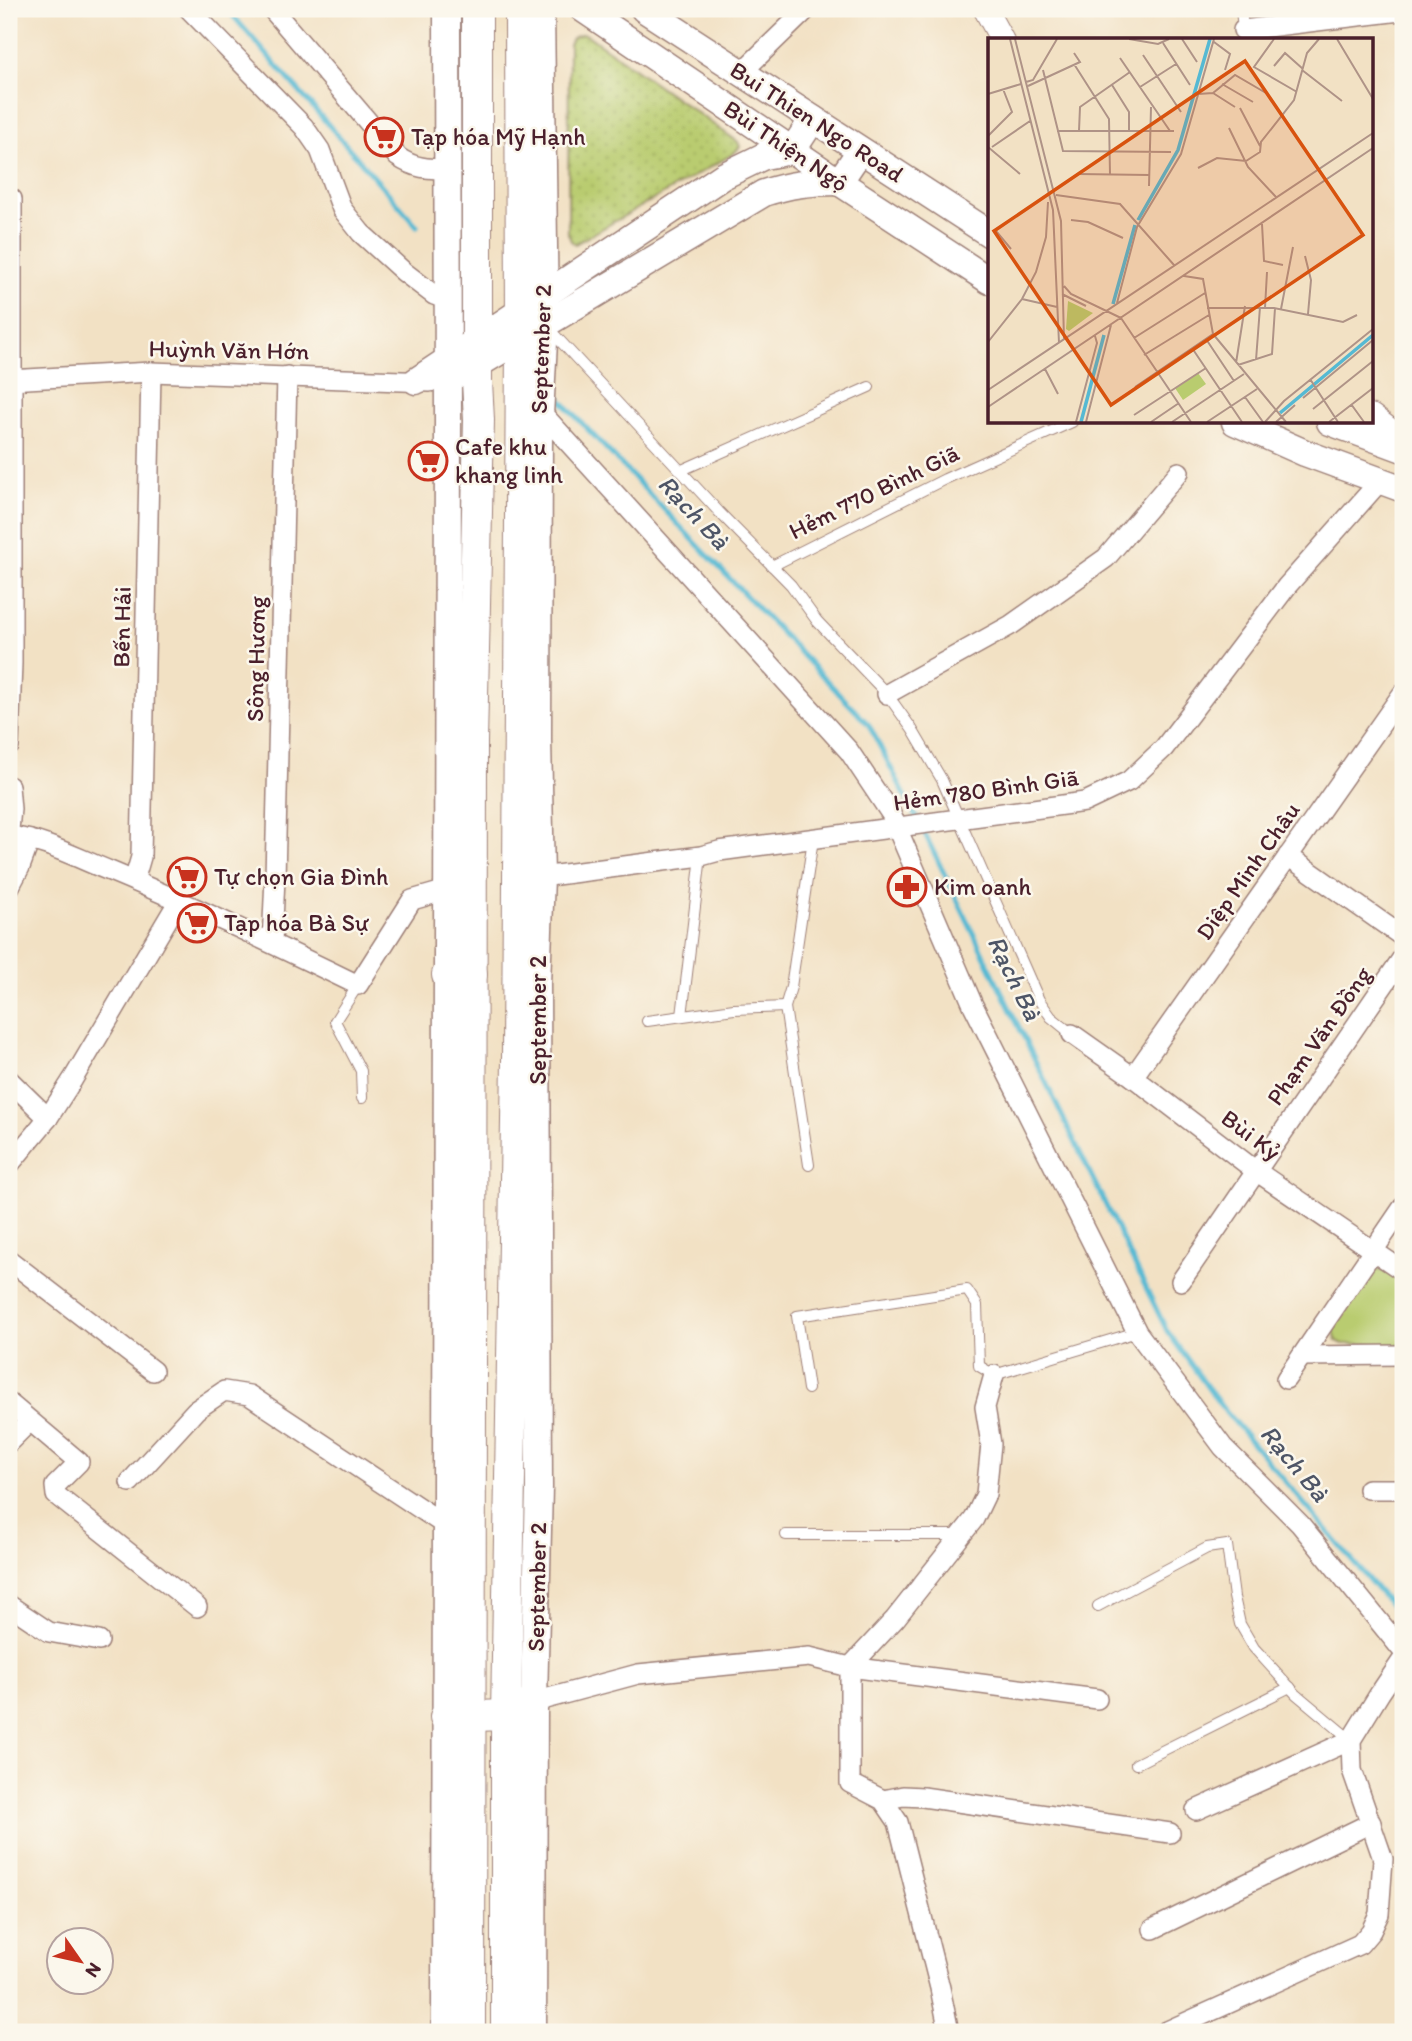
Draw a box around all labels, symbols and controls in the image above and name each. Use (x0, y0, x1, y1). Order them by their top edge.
inset map (988, 38, 1374, 424)
street label: Bui Thien Ngo Road (725, 55, 909, 188)
street label: Bùi Thiện Ngộ (719, 93, 854, 198)
supermarket icon: Tạp hóa Mỹ Hạnh (363, 116, 405, 158)
place label: Tạp hóa Mỹ Hạnh (411, 122, 586, 151)
street label: September 2 (524, 283, 557, 414)
street label: Huỳnh Văn Hớn (149, 334, 310, 365)
place label: Cafe khu khang linh (455, 432, 563, 489)
street label: Hẻm 770 Bình Giã (784, 438, 964, 545)
supermarket icon: Cafe khu khang linh (407, 440, 449, 482)
water label: Rạch Bà (651, 468, 737, 556)
street label: Bến Hải (106, 586, 137, 668)
street label: Sông Hương (240, 595, 271, 722)
street label: Hẻm 780 Bình Giã (891, 762, 1081, 817)
street label: Diệp Minh Châu (1189, 796, 1306, 945)
supermarket icon: Tự chọn Gia Đình (166, 856, 208, 898)
place label: Tự chọn Gia Đình (214, 862, 388, 891)
pharmacy icon: Kim oanh (886, 866, 928, 908)
place label: Kim oanh (934, 872, 1032, 901)
supermarket icon: Tạp hóa Bà Sự (176, 902, 218, 944)
place label: Tạp hóa Bà Sự (224, 908, 370, 937)
water label: Rạch Bà (981, 930, 1050, 1026)
street label: September 2 (523, 955, 552, 1085)
street label: Phạm Văn Đồng (1260, 960, 1378, 1111)
street label: Bùi Kỷ (1216, 1103, 1287, 1166)
water label: Rạch Bà (1254, 1418, 1337, 1508)
street label: September 2 (521, 1522, 552, 1652)
north arrow (46, 1926, 116, 1996)
text: N (81, 1958, 107, 1982)

